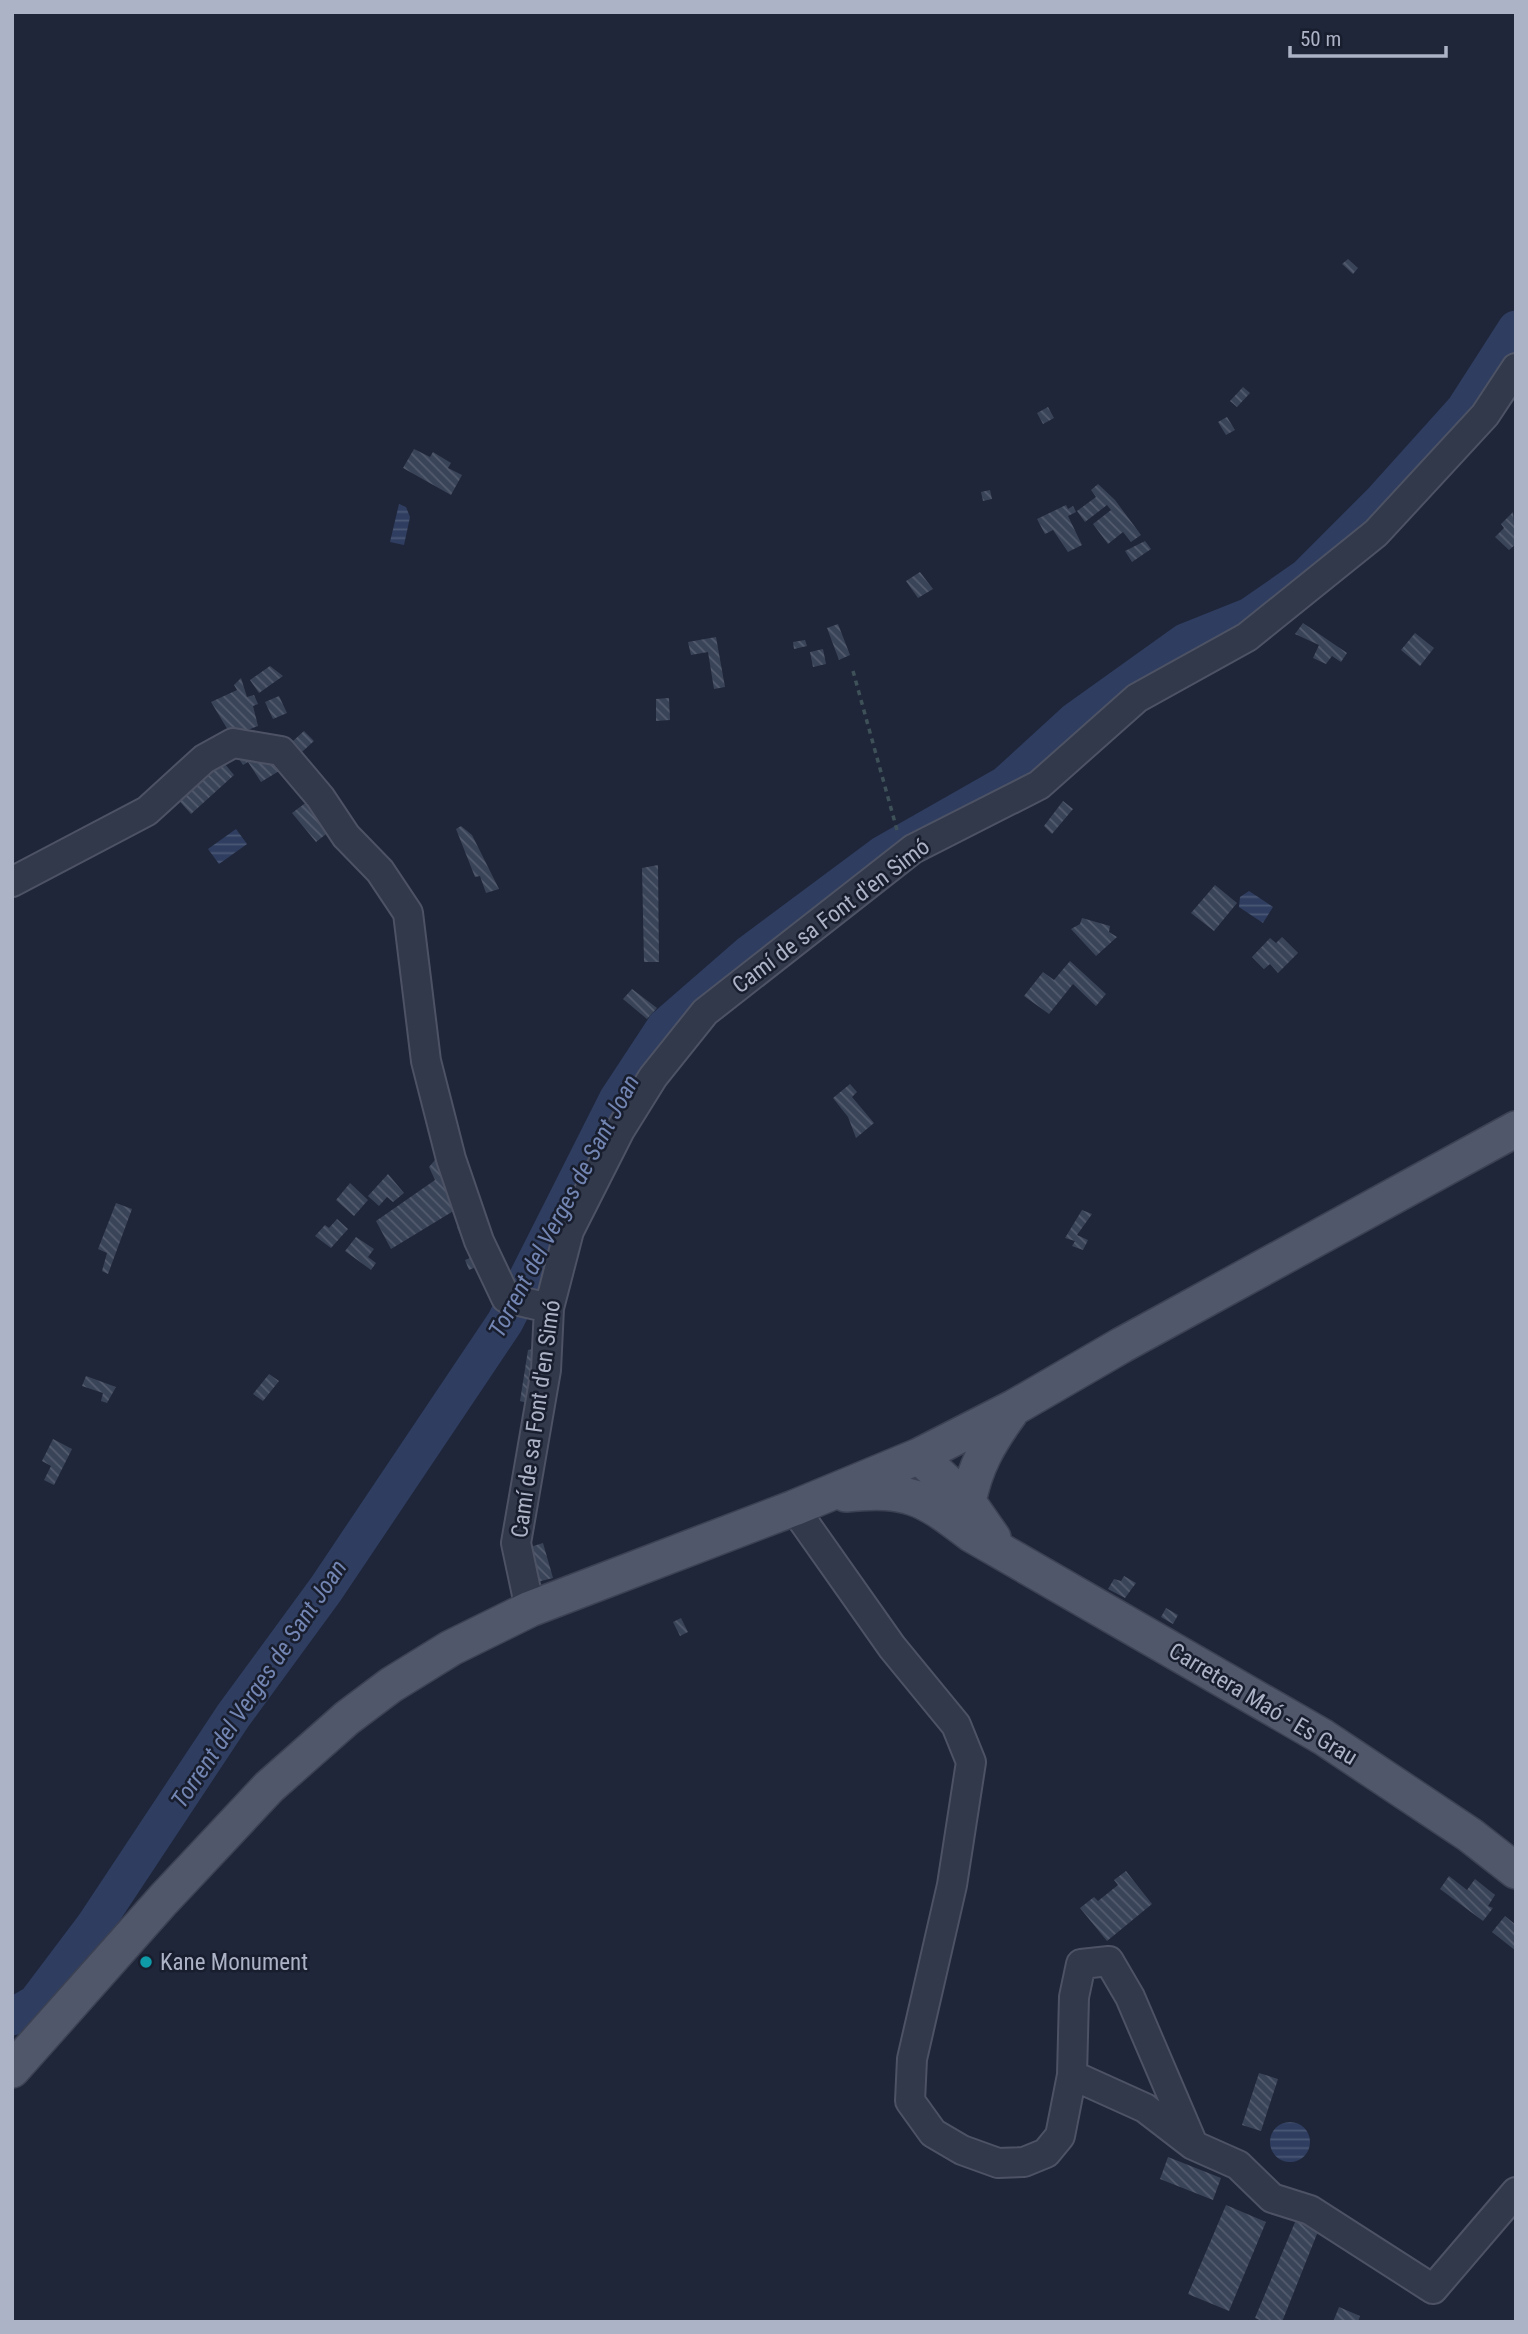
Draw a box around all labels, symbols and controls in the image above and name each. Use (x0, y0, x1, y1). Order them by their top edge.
scale bar (1290, 14, 1446, 58)
text: 50 m (1300, 27, 1341, 51)
street label: Camí de sa Font d'en Simó (727, 833, 935, 999)
water label: Torrent del Verges de Sant Joan (483, 1070, 645, 1342)
street label: Camí de sa Font d'en Simó (506, 1298, 566, 1540)
water label: Torrent del Verges de Sant Joan (165, 1555, 353, 1813)
street label: Carretera Maó - Es Grau (1164, 1637, 1362, 1771)
place label: Kane Monument (160, 1949, 308, 1976)
marker: Kane Monument (138, 1954, 154, 1970)

